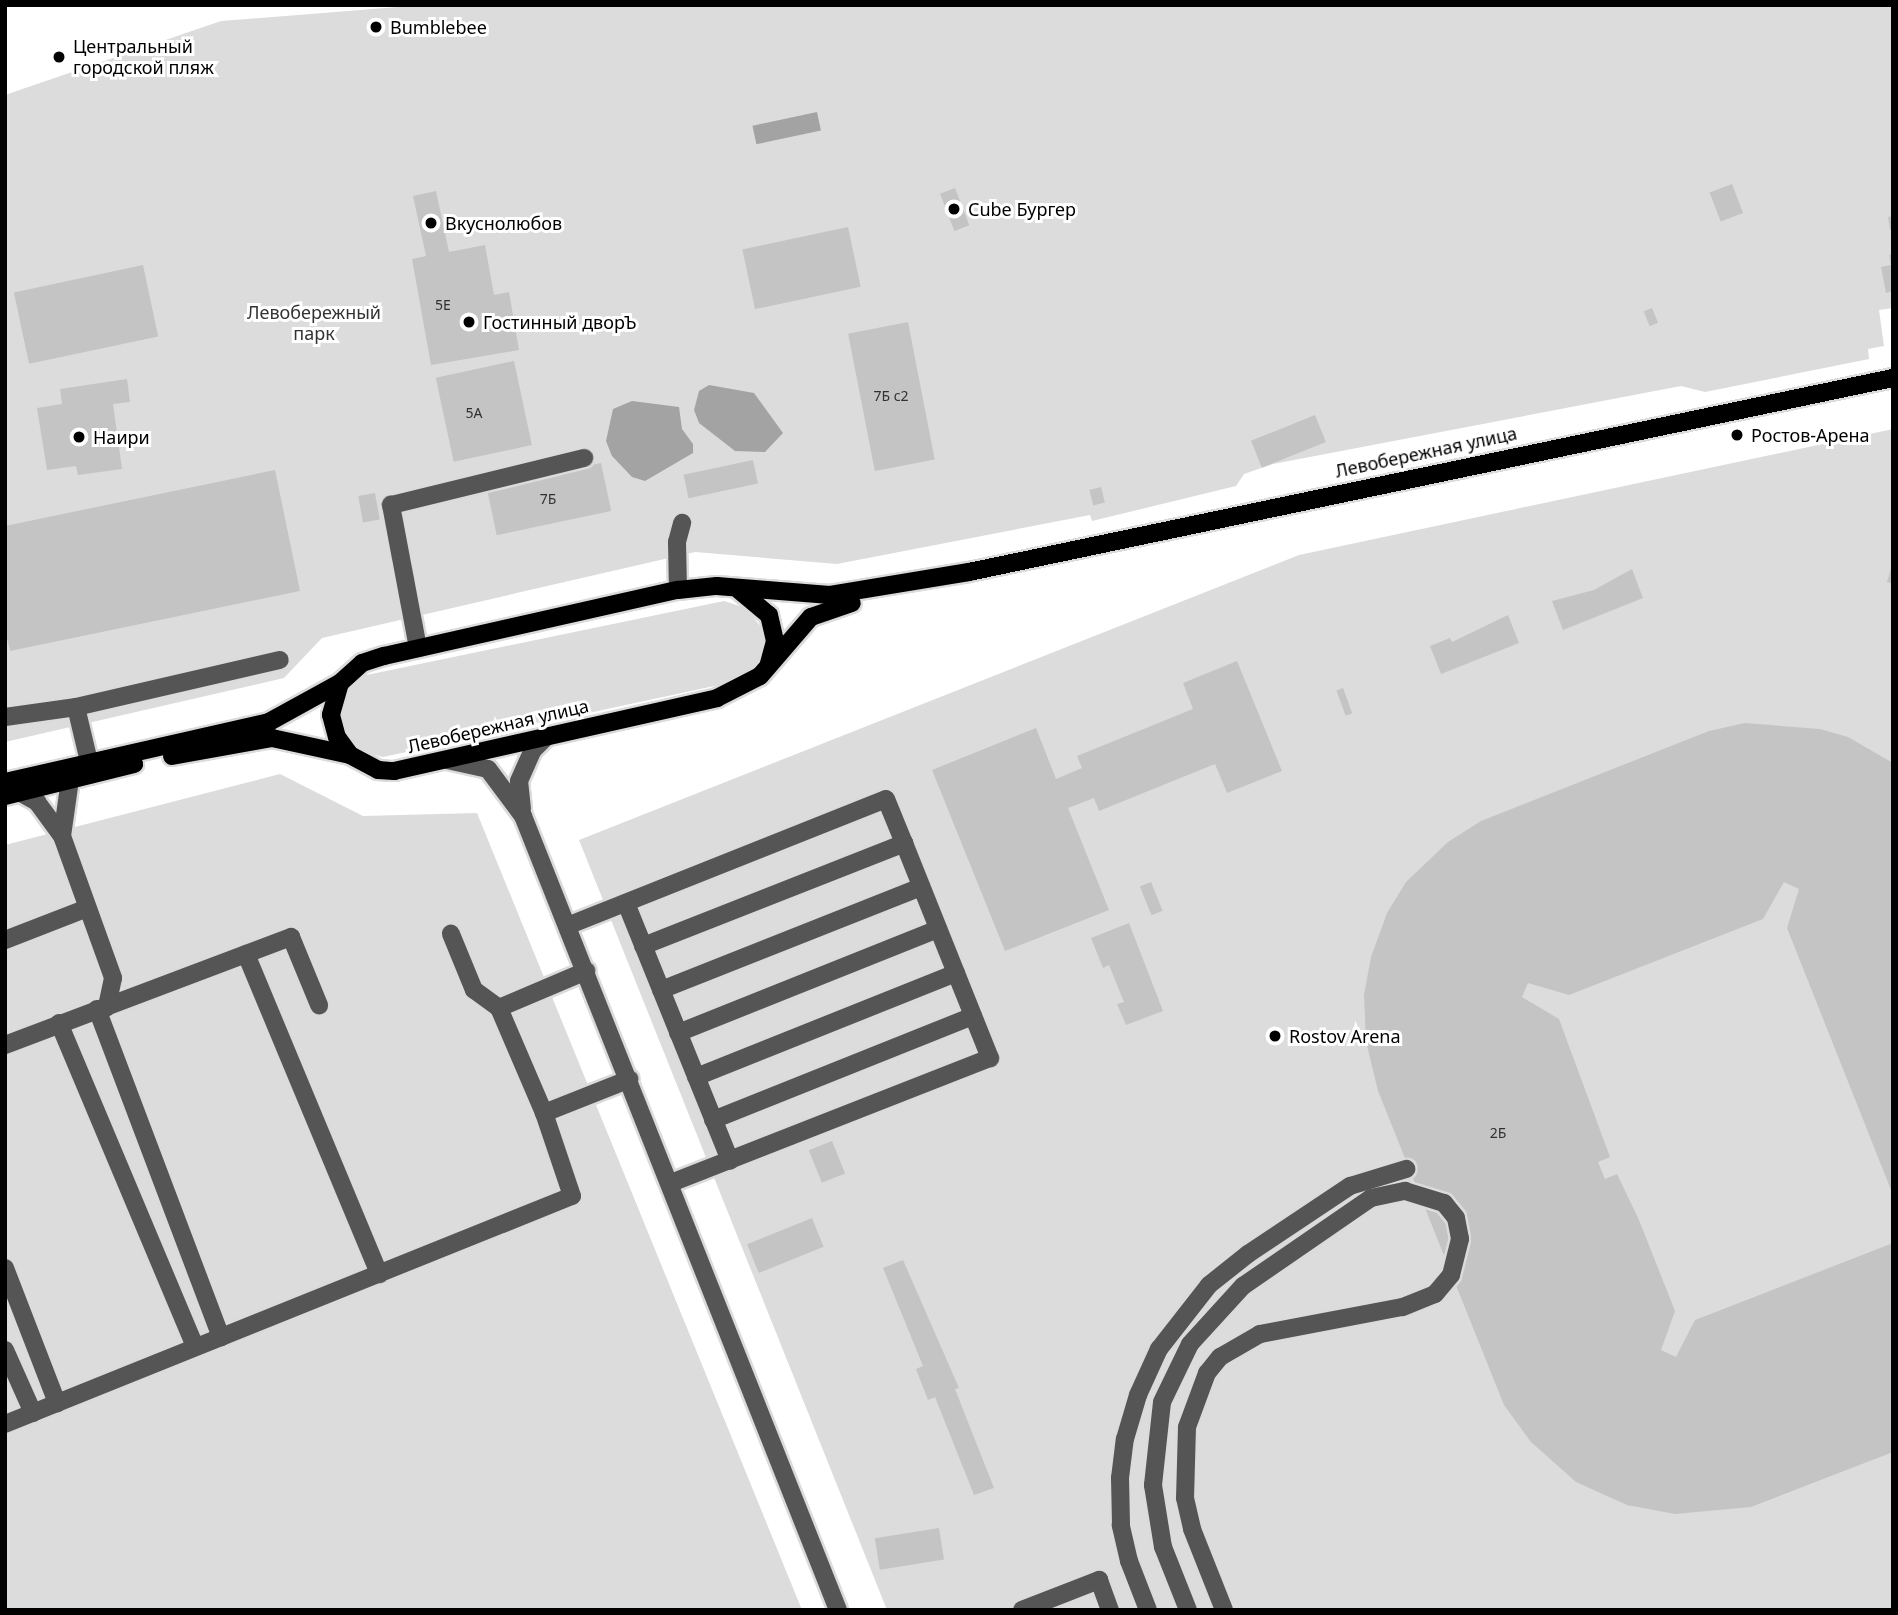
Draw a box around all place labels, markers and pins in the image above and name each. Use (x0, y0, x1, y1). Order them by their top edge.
place label: Bumblebee (390, 16, 487, 38)
marker: Bumblebee (368, 19, 384, 35)
place label: Центральный городской пляж (73, 36, 214, 78)
marker: Центральный городской пляж (51, 49, 67, 65)
place label: Cube Бургер (968, 198, 1076, 220)
marker: Cube Бургер (946, 201, 962, 217)
place label: Вкуснолюбов (445, 212, 562, 234)
marker: Вкуснолюбов (423, 215, 439, 231)
place label: Гостинный дворЪ (483, 311, 637, 333)
marker: Гостинный дворЪ (461, 314, 477, 330)
place label: Ростов-Арена (1751, 424, 1870, 446)
place label: Наири (93, 426, 150, 448)
marker: Ростов-Арена (1729, 427, 1745, 443)
marker: Наири (71, 429, 87, 445)
place label: Rostov Arena (1289, 1025, 1401, 1047)
marker: Rostov Arena (1267, 1028, 1283, 1044)

